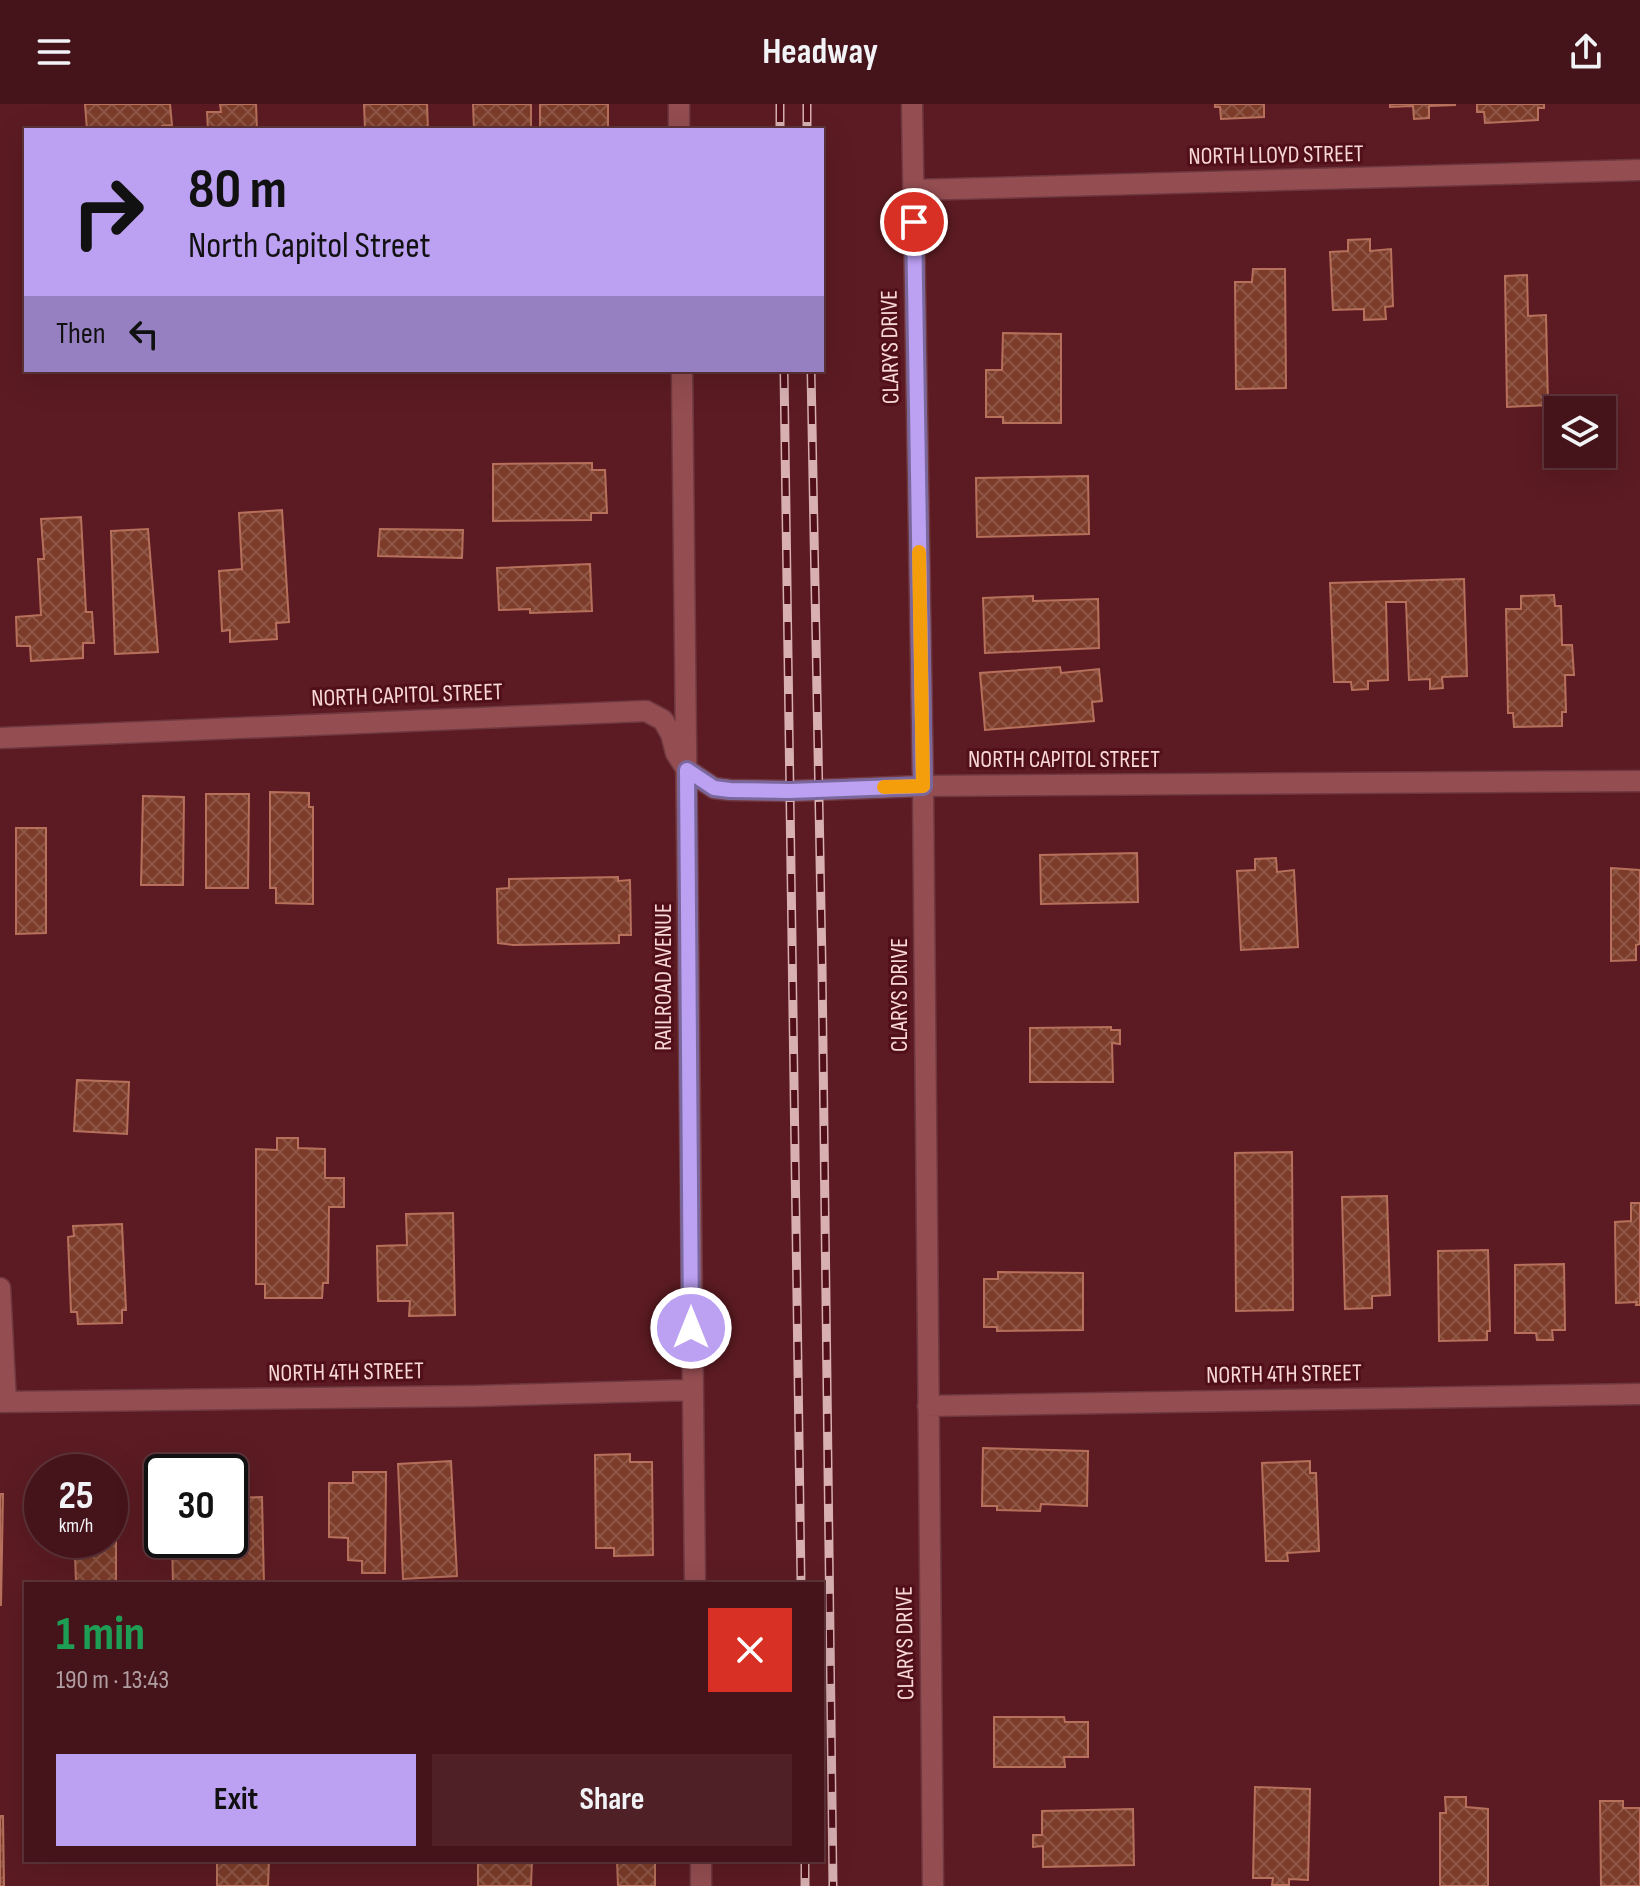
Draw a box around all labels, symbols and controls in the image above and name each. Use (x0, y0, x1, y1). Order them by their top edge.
icon: menu (32, 30, 76, 74)
icon: share (1564, 30, 1608, 74)
text: Headway (762, 31, 878, 74)
street label: NORTH LLOYD STREET (1188, 139, 1364, 171)
text: 80 m (188, 157, 287, 224)
icon: right (56, 160, 160, 264)
pin (880, 188, 948, 256)
icon: arrive (892, 200, 936, 244)
text: North Capitol Street (188, 225, 431, 268)
street label: CLARYS DRIVE (875, 290, 905, 404)
icon: left (122, 312, 166, 356)
text: Then (56, 316, 106, 352)
map controls (1544, 396, 1616, 468)
button: layers (1544, 396, 1616, 468)
street label: NORTH CAPITOL STREET (311, 677, 504, 713)
street label: NORTH CAPITOL STREET (968, 745, 1160, 774)
street label: RAILROAD AVENUE (649, 903, 678, 1051)
street label: CLARYS DRIVE (885, 938, 914, 1052)
position arrow (649, 1286, 733, 1370)
street label: NORTH 4TH STREET (268, 1356, 424, 1388)
street label: NORTH 4TH STREET (1206, 1358, 1362, 1390)
speed limit sign: 30 (144, 1454, 248, 1558)
text: 25 (58, 1472, 94, 1520)
text: km/h (59, 1514, 93, 1538)
street label: CLARYS DRIVE (890, 1586, 920, 1700)
text: 1 min (56, 1606, 145, 1663)
button: close (708, 1608, 792, 1692)
text: 190 m · 13:43 (56, 1665, 169, 1696)
button: Exit (56, 1754, 416, 1846)
button: Share (432, 1754, 792, 1846)

